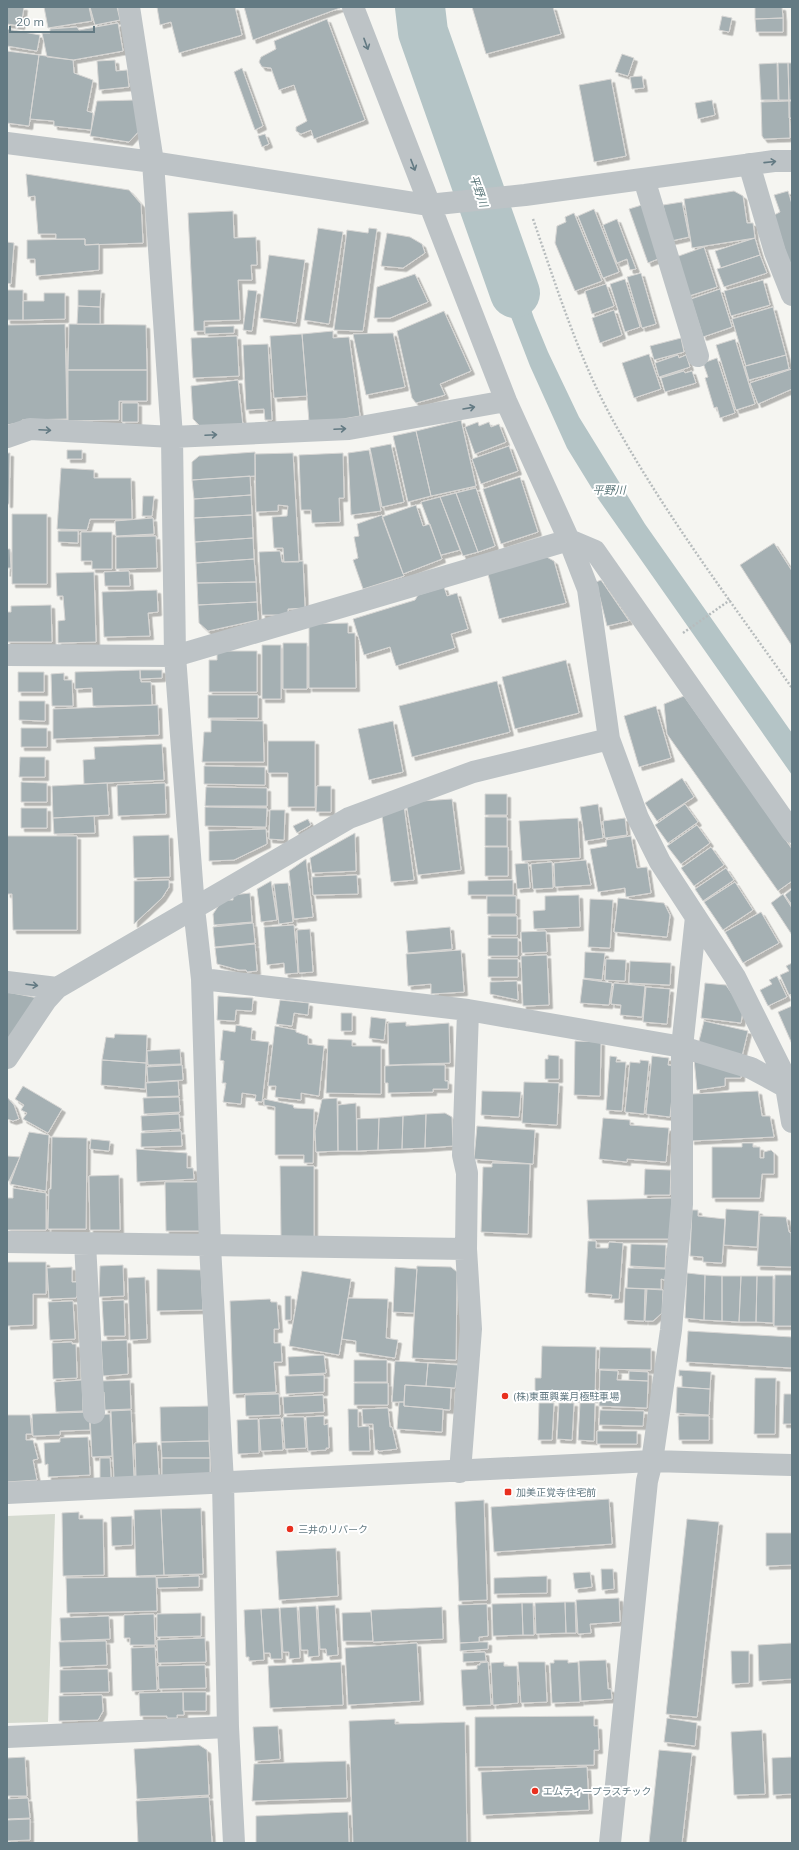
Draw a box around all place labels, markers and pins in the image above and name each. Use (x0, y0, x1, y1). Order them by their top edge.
place label: (株)東亜興業月極駐車場 (513, 1390, 619, 1403)
marker: (株)東亜興業月極駐車場 (500, 1391, 510, 1401)
place label: 加美正覚寺住宅前 (516, 1486, 596, 1499)
marker: 加美正覚寺住宅前 (503, 1487, 513, 1497)
place label: 三井のリパーク (298, 1523, 368, 1536)
marker: 三井のリパーク (285, 1524, 295, 1534)
place label: エムティープラスチック (543, 1785, 652, 1798)
marker: エムティープラスチック (530, 1786, 540, 1796)

